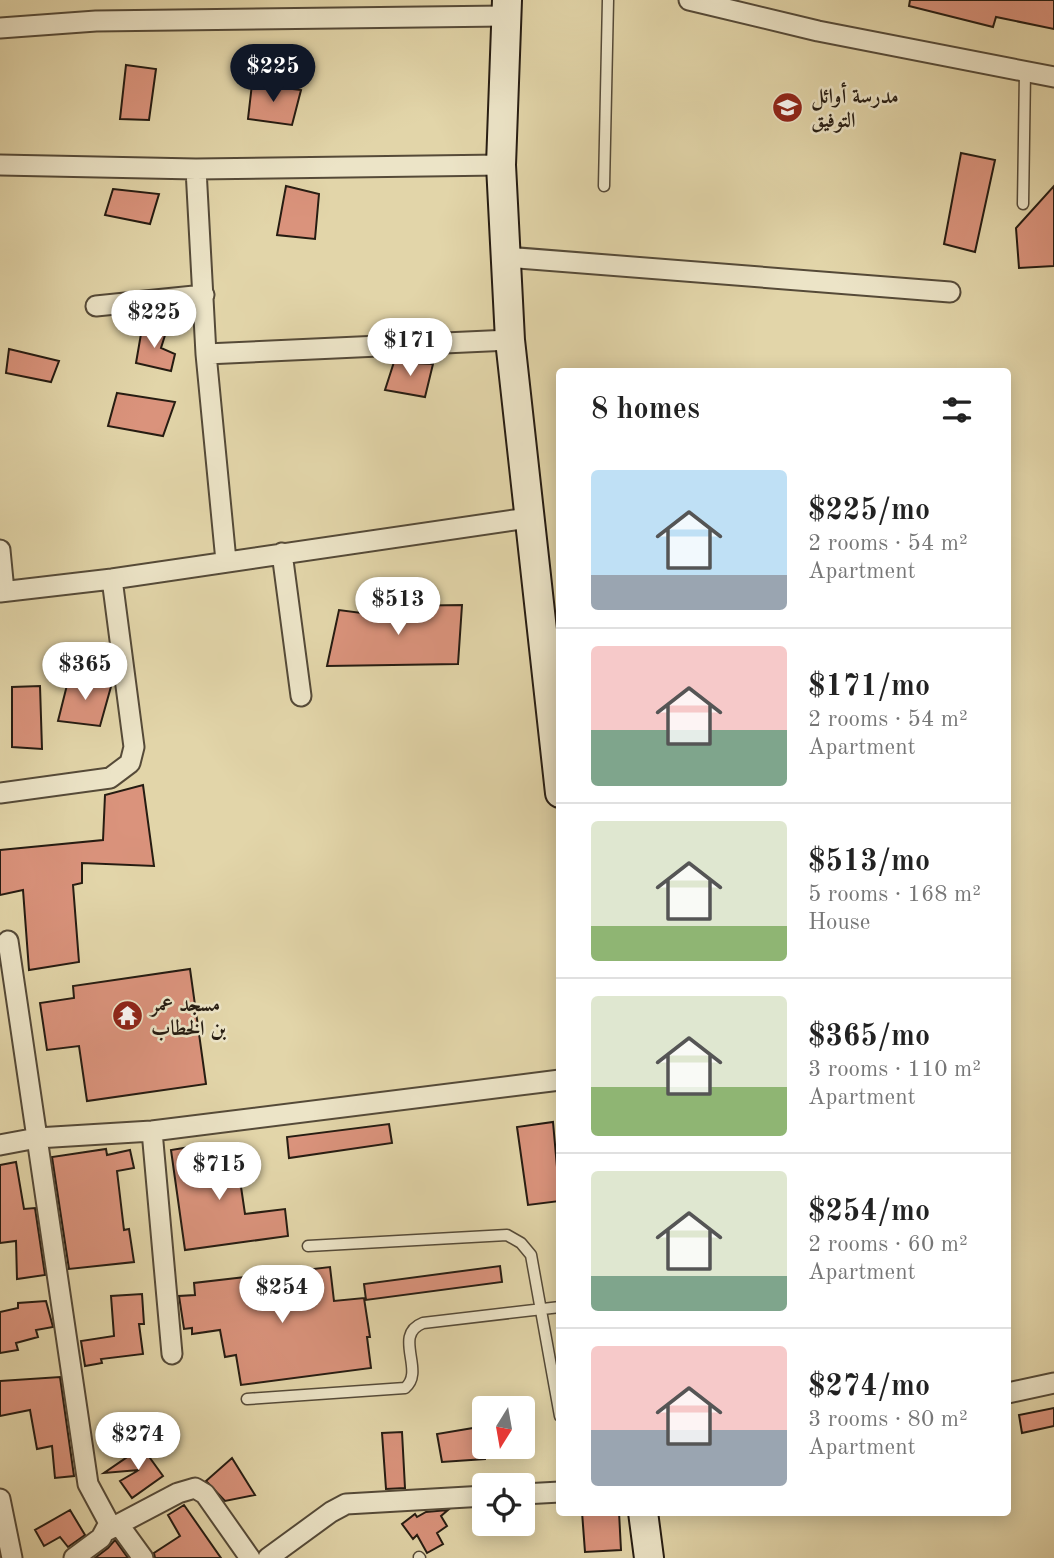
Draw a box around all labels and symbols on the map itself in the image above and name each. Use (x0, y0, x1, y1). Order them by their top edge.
pin: $225 (232, 44, 314, 104)
place label: مدرسة أوائل التوفيق (811, 82, 899, 133)
school or university icon: مدرسة أوائل التوفيق (771, 91, 805, 125)
pin: $225 (113, 290, 195, 350)
pin: $171 (369, 318, 451, 378)
pin: $513 (357, 578, 439, 637)
pin: $365 (44, 642, 126, 702)
place label: مسجد عمر بن الخطاب (149, 995, 226, 1041)
temple icon: مسجد عمر بن الخطاب (111, 999, 145, 1033)
pin: $715 (178, 1142, 260, 1202)
pin: $254 (241, 1266, 323, 1325)
north arrow (472, 1396, 536, 1460)
pin: $274 (97, 1412, 179, 1472)

